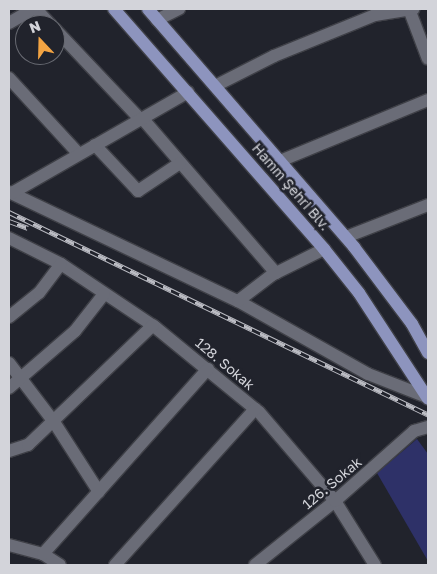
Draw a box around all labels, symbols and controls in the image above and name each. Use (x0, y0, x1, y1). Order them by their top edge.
north arrow (15, 15, 65, 65)
text: N (27, 17, 43, 36)
street label: Hamm Şehri Blv. (249, 140, 333, 234)
street label: 128. Sokak (192, 334, 258, 394)
street label: 126. Sokak (299, 453, 365, 513)

